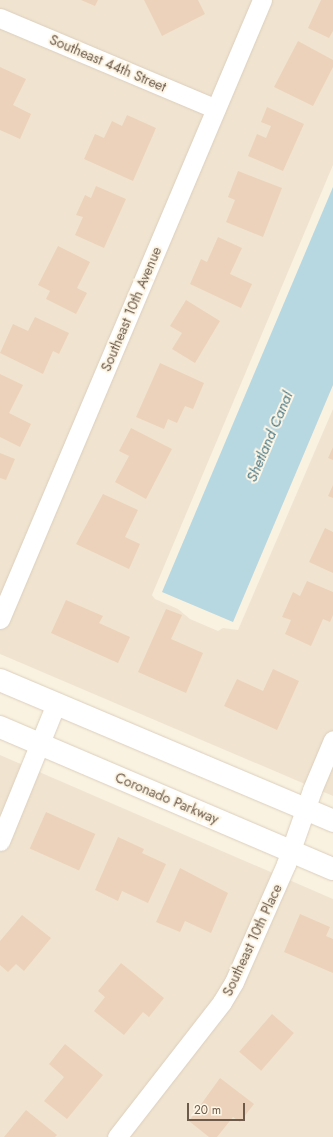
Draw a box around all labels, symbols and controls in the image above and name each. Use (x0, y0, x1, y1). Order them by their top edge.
street label: Southeast 44th Street (47, 31, 169, 95)
street label: Southeast 10th Avenue (97, 244, 165, 374)
water label: Shetland Canal (243, 389, 297, 485)
street label: Coronado Parkway (113, 769, 221, 827)
street label: Southeast 10th Place (219, 881, 285, 999)
scale bar (189, 1095, 247, 1121)
text: 20 m (194, 1101, 221, 1119)

